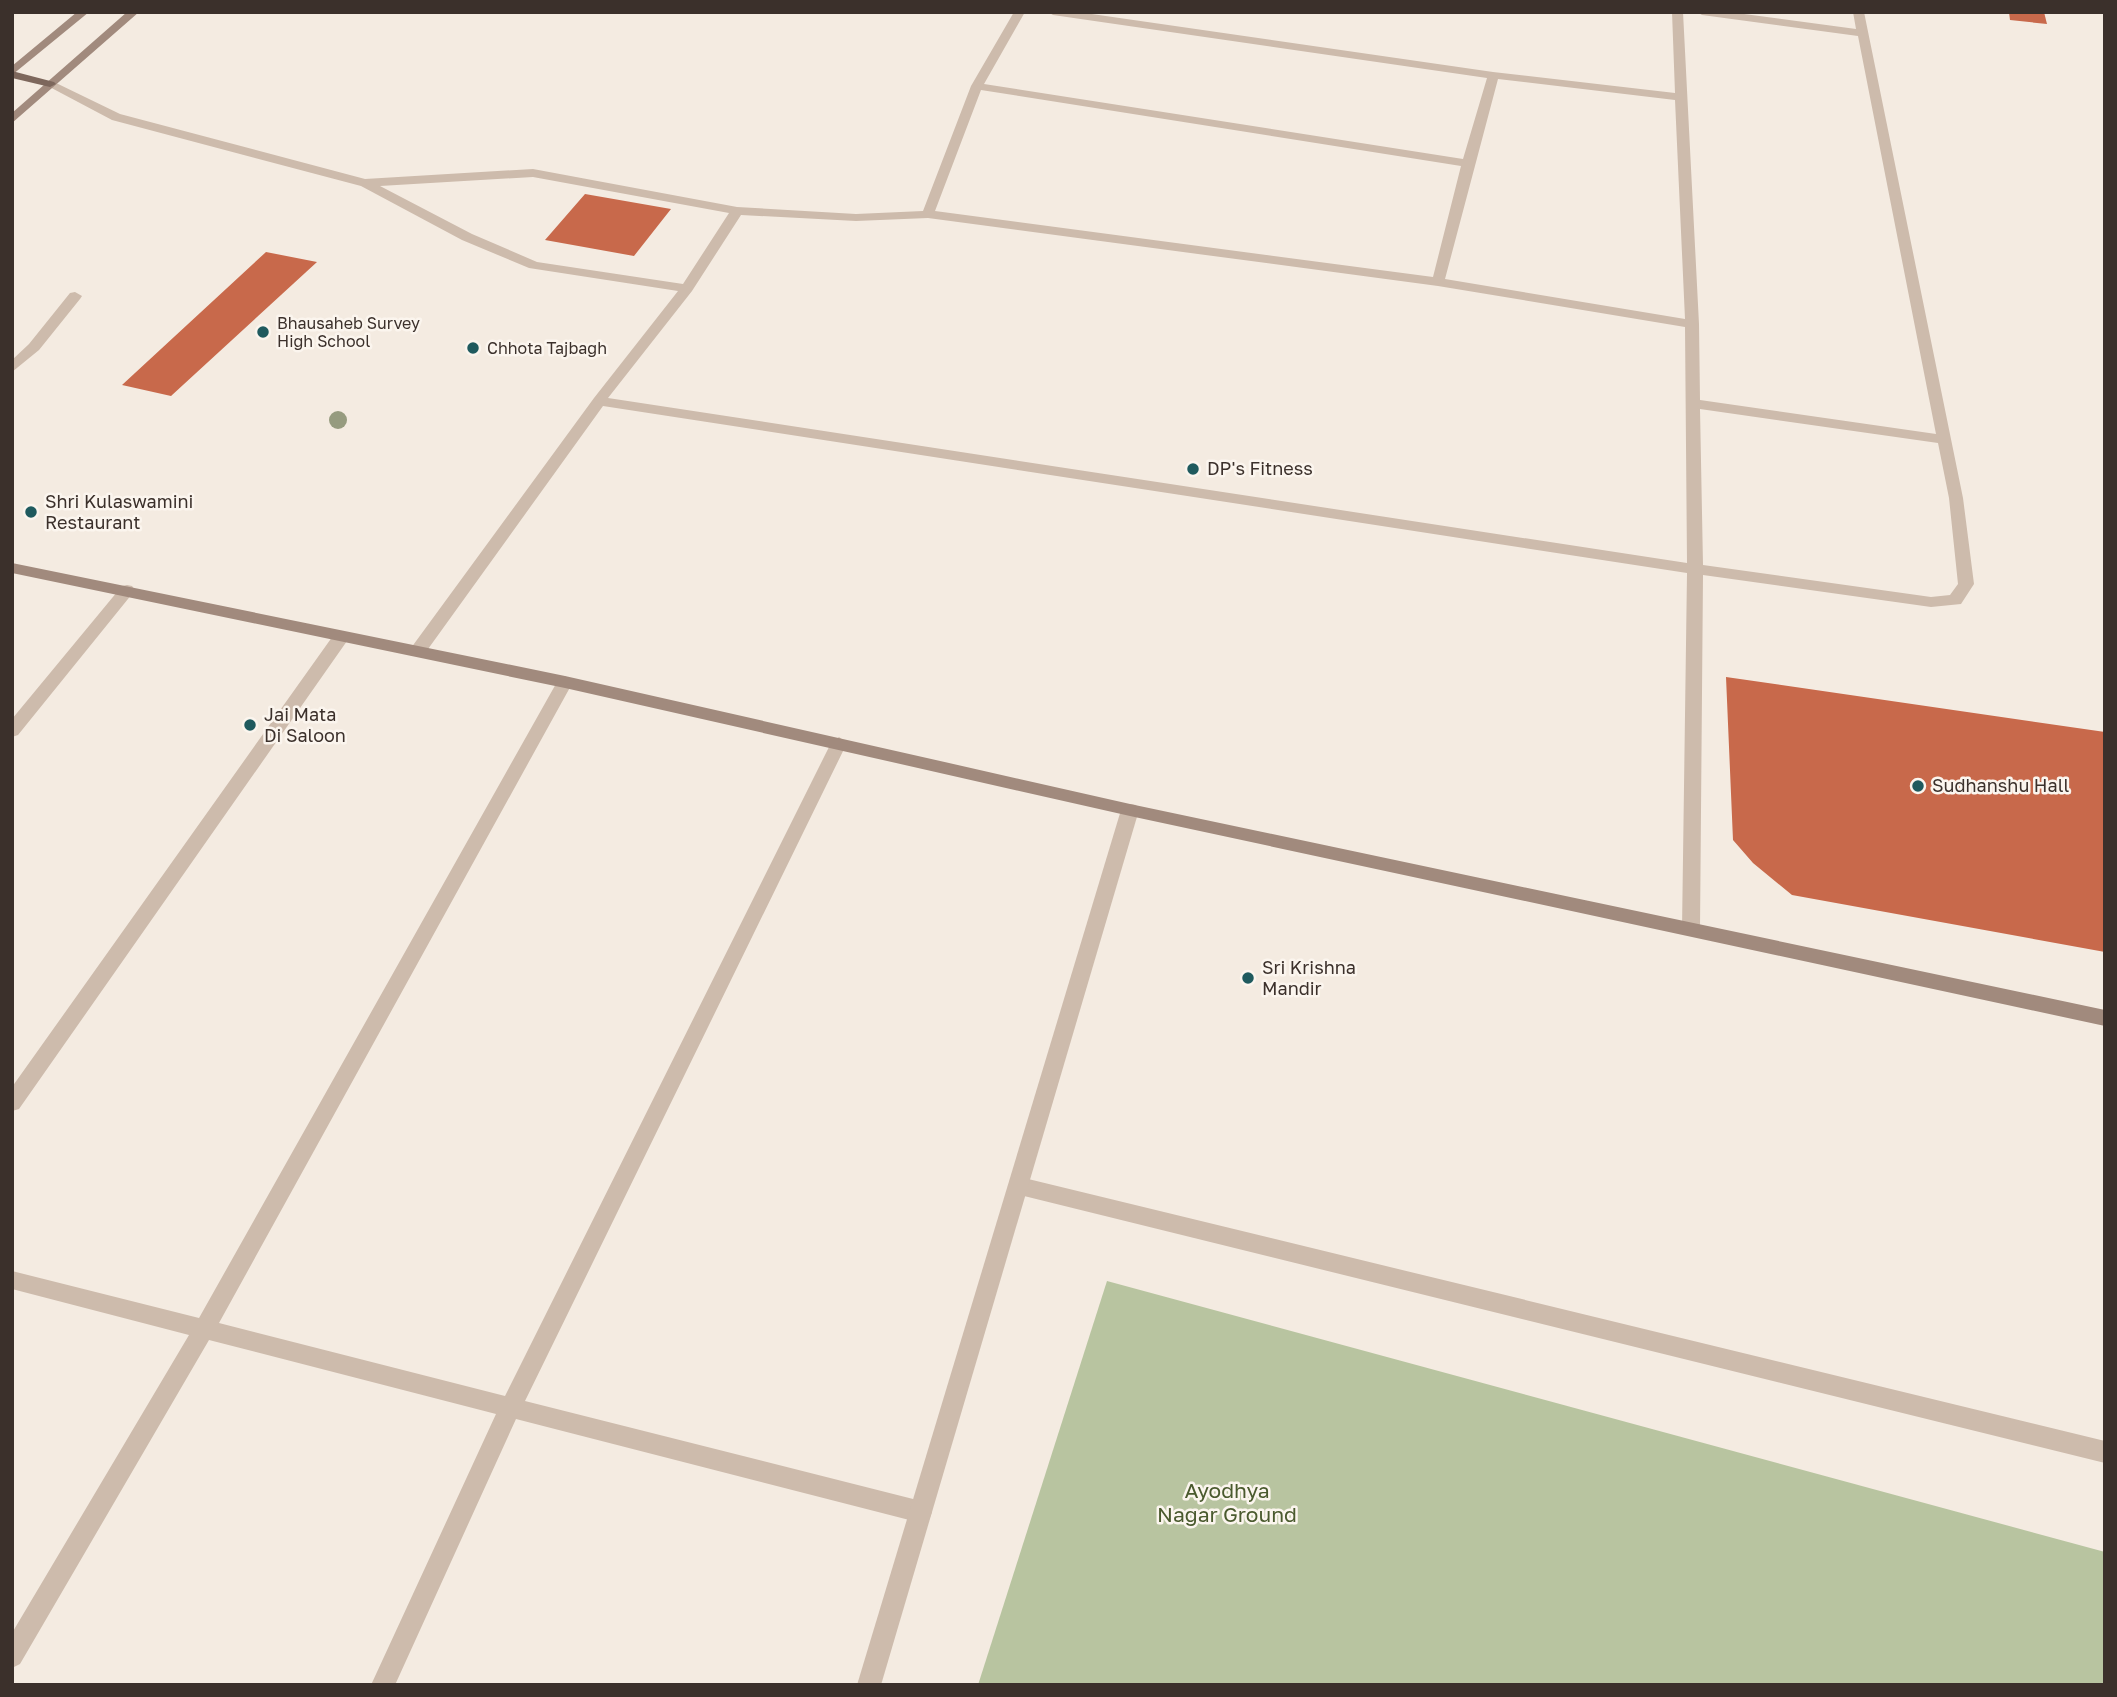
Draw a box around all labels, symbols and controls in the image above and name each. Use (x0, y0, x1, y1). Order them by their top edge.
place label: Bhausaheb Survey High School (277, 313, 420, 351)
marker: Bhausaheb Survey High School (255, 324, 271, 340)
place label: Chhota Tajbagh (487, 338, 607, 358)
marker: Chhota Tajbagh (465, 340, 481, 356)
place label: DP's Fitness (1207, 457, 1313, 479)
marker: DP's Fitness (1185, 461, 1201, 477)
place label: Shri Kulaswamini Restaurant (45, 490, 193, 533)
marker: Shri Kulaswamini Restaurant (23, 504, 39, 520)
place label: Jai Mata Di Saloon (264, 703, 346, 746)
marker: Jai Mata Di Saloon (242, 717, 258, 733)
place label: Sudhanshu Hall (1932, 774, 2069, 796)
marker: Sudhanshu Hall (1910, 778, 1926, 794)
place label: Sri Krishna Mandir (1262, 956, 1356, 999)
marker: Sri Krishna Mandir (1240, 970, 1256, 986)
park label: Ayodhya Nagar Ground (1157, 1477, 1297, 1527)

